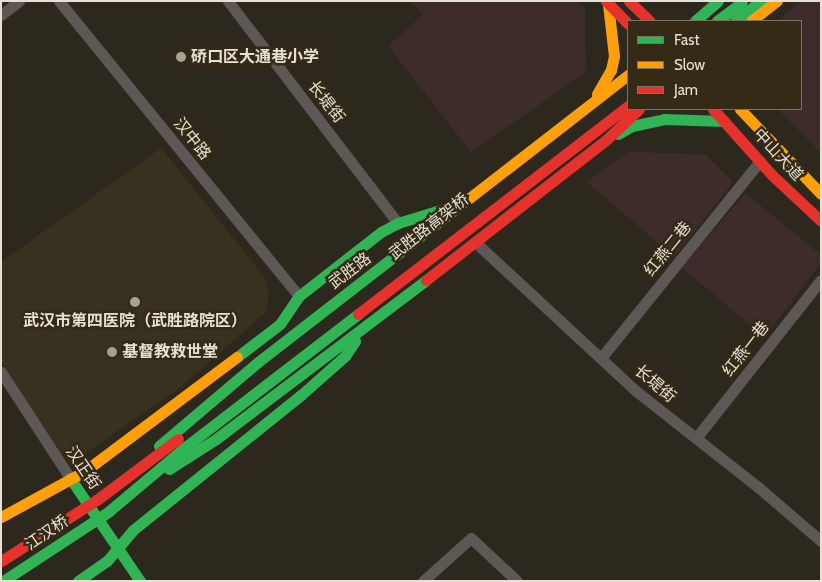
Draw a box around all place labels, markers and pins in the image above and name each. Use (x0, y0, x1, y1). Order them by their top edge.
place label: 硚口区大通巷小学 (191, 47, 319, 67)
marker: 硚口区大通巷小学 (175, 51, 187, 63)
marker: 武汉市第四医院（武胜路院区） (128, 295, 142, 309)
place label: 武汉市第四医院（武胜路院区） (23, 311, 247, 331)
place label: 基督教救世堂 (122, 342, 218, 362)
marker: 基督教救世堂 (106, 346, 118, 358)

